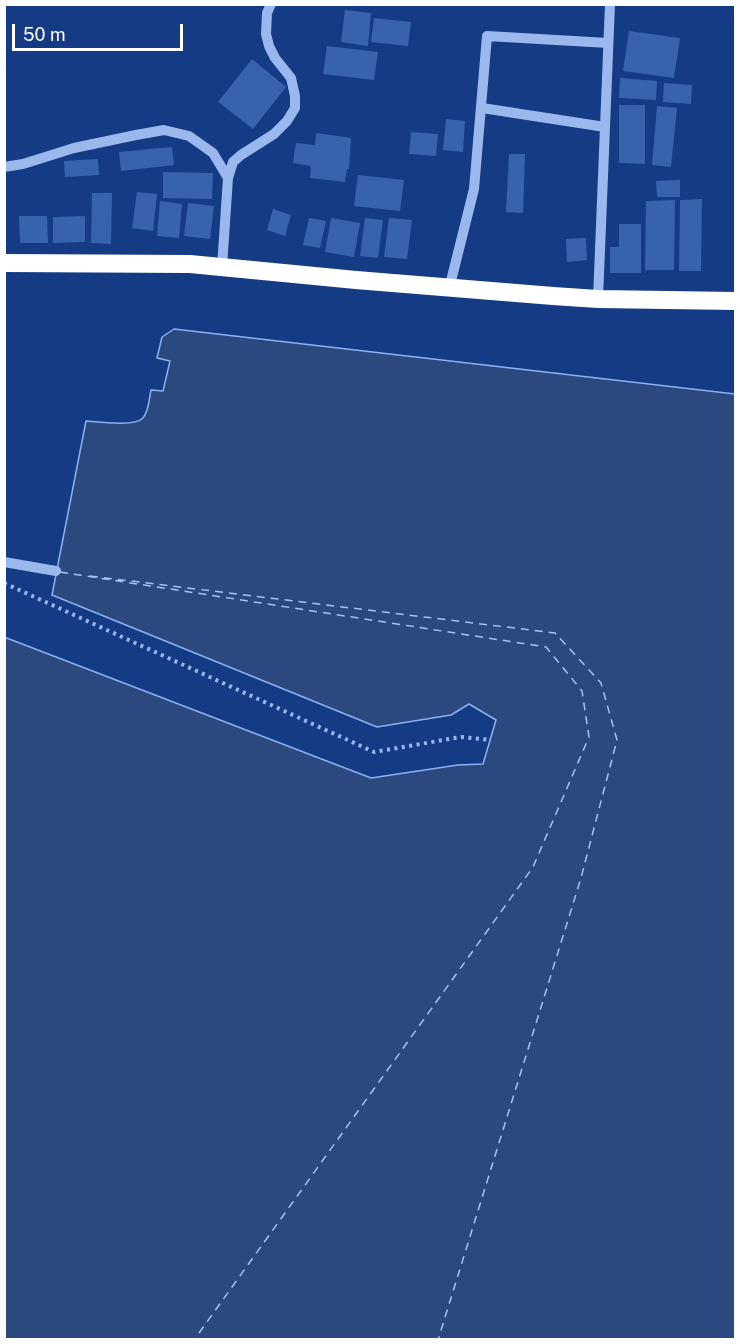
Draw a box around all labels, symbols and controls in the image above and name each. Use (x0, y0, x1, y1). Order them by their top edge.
scale bar (15, 12, 186, 50)
text: 50 m (23, 24, 66, 45)

